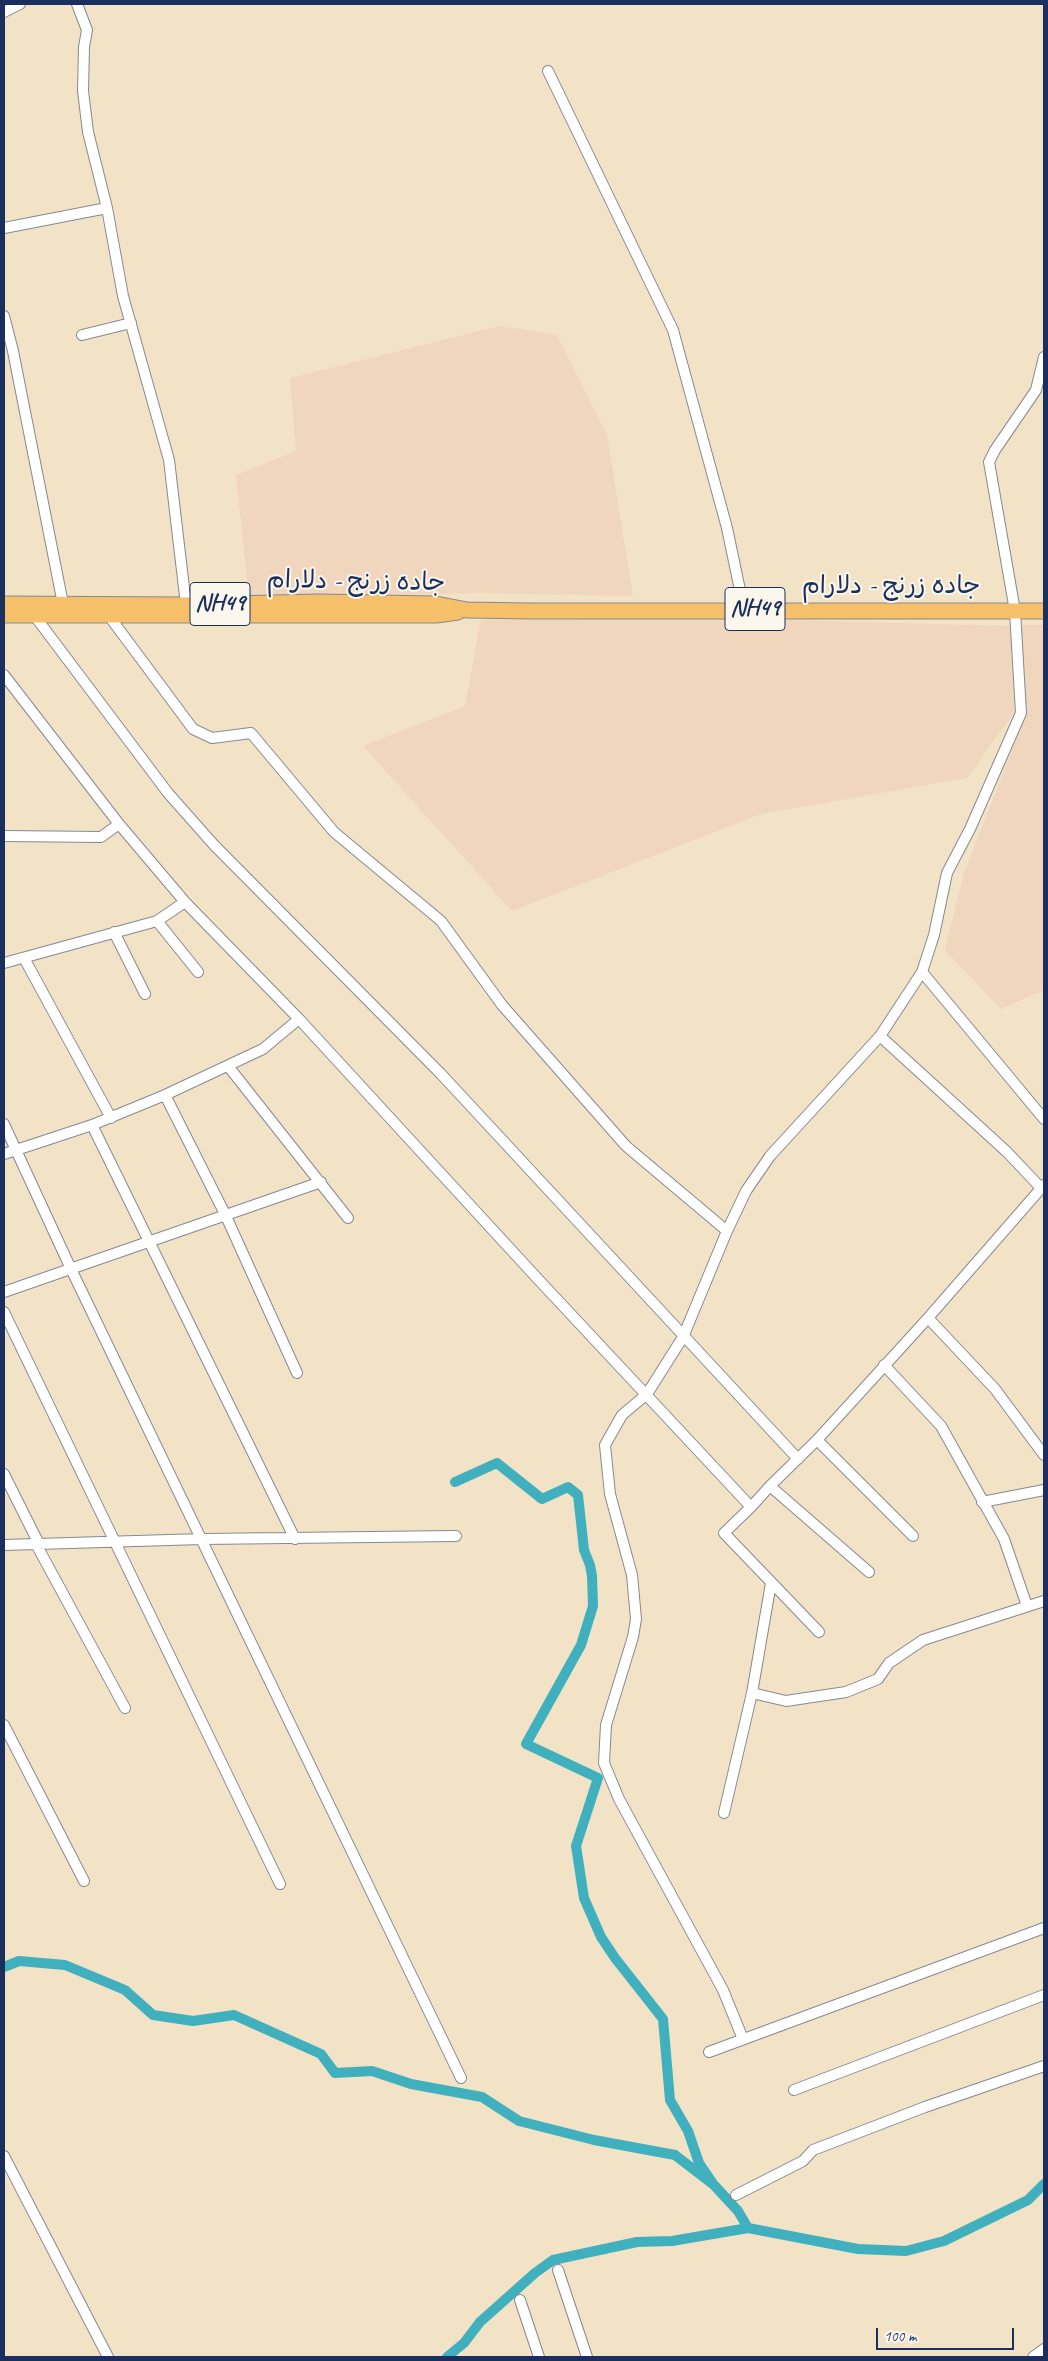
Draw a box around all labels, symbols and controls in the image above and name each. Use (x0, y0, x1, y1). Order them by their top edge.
street label: جاده زرنج - دلارام (266, 565, 446, 599)
street label: جاده زرنج - دلارام (802, 571, 980, 601)
road number: NH49 (190, 582, 250, 626)
road number: NH49 (725, 588, 785, 630)
scale bar (878, 2318, 1016, 2350)
text: 100 m (884, 2327, 916, 2346)

